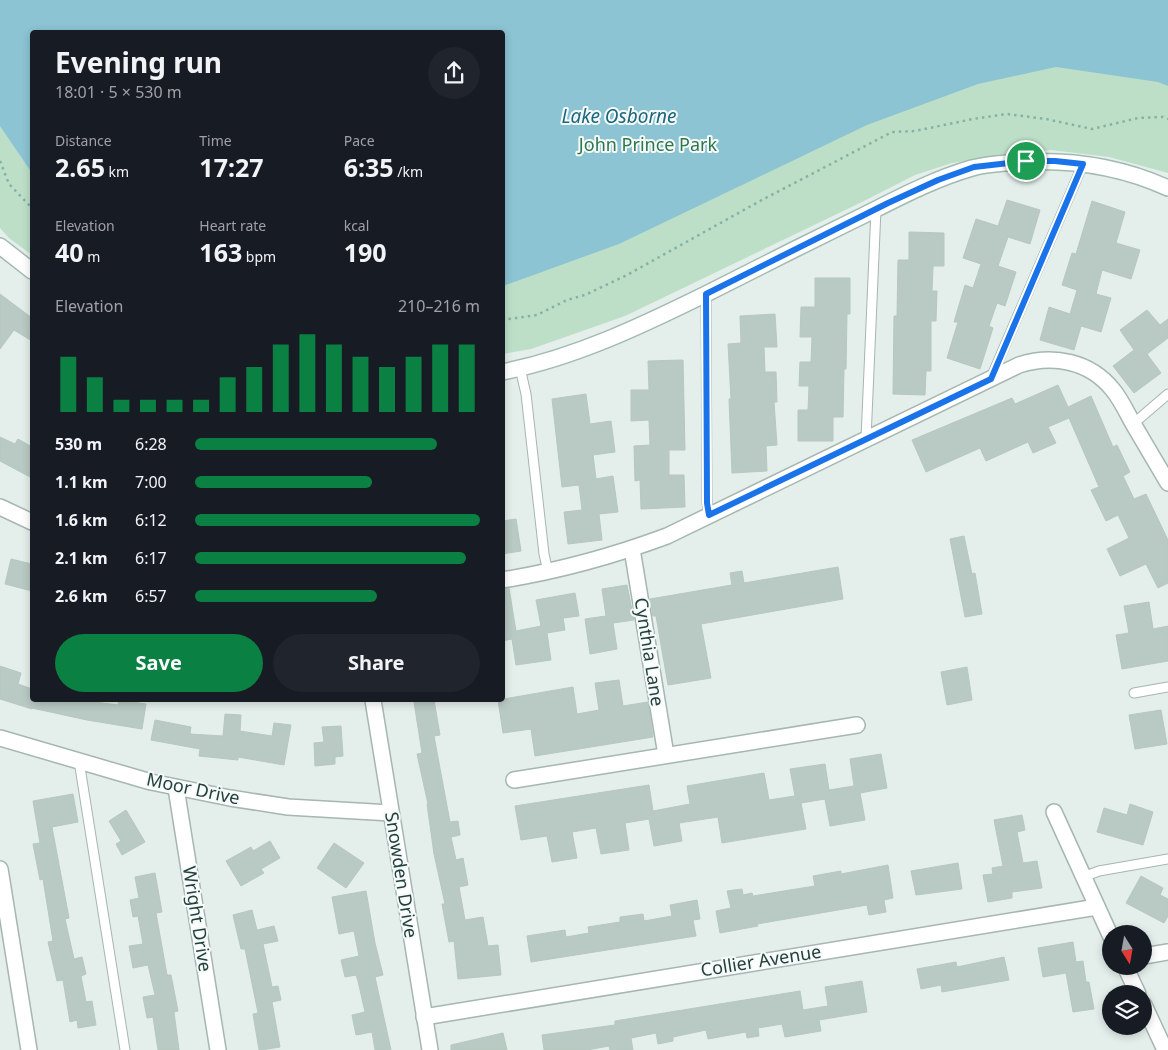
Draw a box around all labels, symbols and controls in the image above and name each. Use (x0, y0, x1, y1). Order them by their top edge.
text: Evening run (55, 43, 222, 81)
button: share (428, 47, 480, 99)
text: 18:01 · 5 × 530 m (55, 81, 182, 103)
water label: Lake Osborne (562, 103, 676, 129)
text: Distance (55, 131, 112, 150)
text: Time (199, 131, 232, 150)
text: Pace (344, 131, 375, 150)
park label: John Prince Park (577, 132, 718, 156)
pin (1005, 140, 1047, 182)
icon: arrive (1012, 147, 1040, 175)
text: 2.65 (55, 150, 105, 184)
text: 17:27 (199, 150, 264, 184)
text: 6:35 (344, 150, 394, 184)
text: km (105, 162, 129, 181)
text: /km (394, 162, 423, 181)
text: Elevation (55, 216, 115, 235)
text: Heart rate (199, 216, 266, 235)
text: kcal (344, 216, 369, 235)
text: 40 (55, 235, 84, 269)
text: 163 (199, 235, 242, 269)
text: 190 (344, 235, 387, 269)
text: m (84, 247, 100, 266)
text: bpm (242, 247, 276, 266)
text: Elevation (55, 295, 123, 317)
text: 210–216 m (398, 295, 480, 317)
text: 530 m (55, 433, 102, 455)
text: 6:28 (135, 433, 167, 455)
text: 1.1 km (55, 471, 107, 493)
text: 7:00 (135, 471, 167, 493)
text: 1.6 km (55, 509, 107, 531)
text: 6:12 (135, 509, 167, 531)
text: 2.1 km (55, 547, 107, 569)
text: 6:17 (135, 547, 167, 569)
text: 2.6 km (55, 585, 107, 607)
text: 6:57 (135, 585, 167, 607)
street label: Cynthia Lane (630, 596, 670, 708)
button: Save (55, 634, 263, 692)
button: Share (273, 634, 480, 692)
street label: Moor Drive (144, 766, 242, 810)
street label: Snowden Drive (380, 810, 424, 940)
street label: Wright Drive (178, 864, 218, 973)
north arrow (1102, 925, 1152, 975)
map controls (1102, 925, 1152, 1035)
street label: Collier Avenue (699, 939, 823, 981)
button: layers (1102, 985, 1152, 1035)

